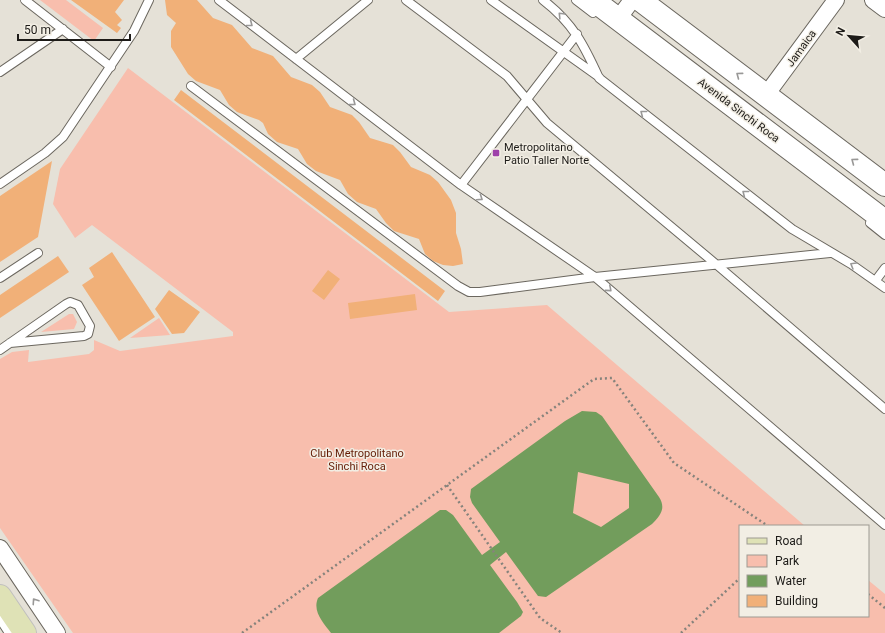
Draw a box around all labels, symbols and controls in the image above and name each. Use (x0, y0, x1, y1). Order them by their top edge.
one-way arrow (558, 12, 566, 20)
scale bar (18, 16, 130, 42)
north arrow (829, 16, 869, 56)
one-way arrow (246, 19, 253, 26)
text: 50 m (24, 23, 51, 37)
text: N (833, 25, 848, 38)
street label: Jamaica (784, 27, 819, 69)
one-way arrow (736, 72, 743, 79)
street label: Avenida Sinchi Roca (695, 75, 782, 145)
one-way arrow (349, 98, 356, 105)
one-way arrow (641, 110, 648, 117)
place label: Metropolitano Patio Taller Norte (504, 141, 589, 167)
marker: Metropolitano Patio Taller Norte (491, 148, 501, 158)
one-way arrow (851, 159, 858, 166)
one-way arrow (743, 191, 750, 198)
one-way arrow (475, 193, 482, 200)
one-way arrow (850, 263, 857, 270)
one-way arrow (604, 284, 611, 291)
park label: Club Metropolitano Sinchi Roca (310, 447, 404, 473)
legend (739, 525, 869, 617)
text: Road (775, 534, 803, 548)
text: Park (775, 554, 800, 568)
text: Water (775, 574, 806, 588)
text: Building (775, 594, 818, 608)
one-way arrow (33, 598, 40, 605)

